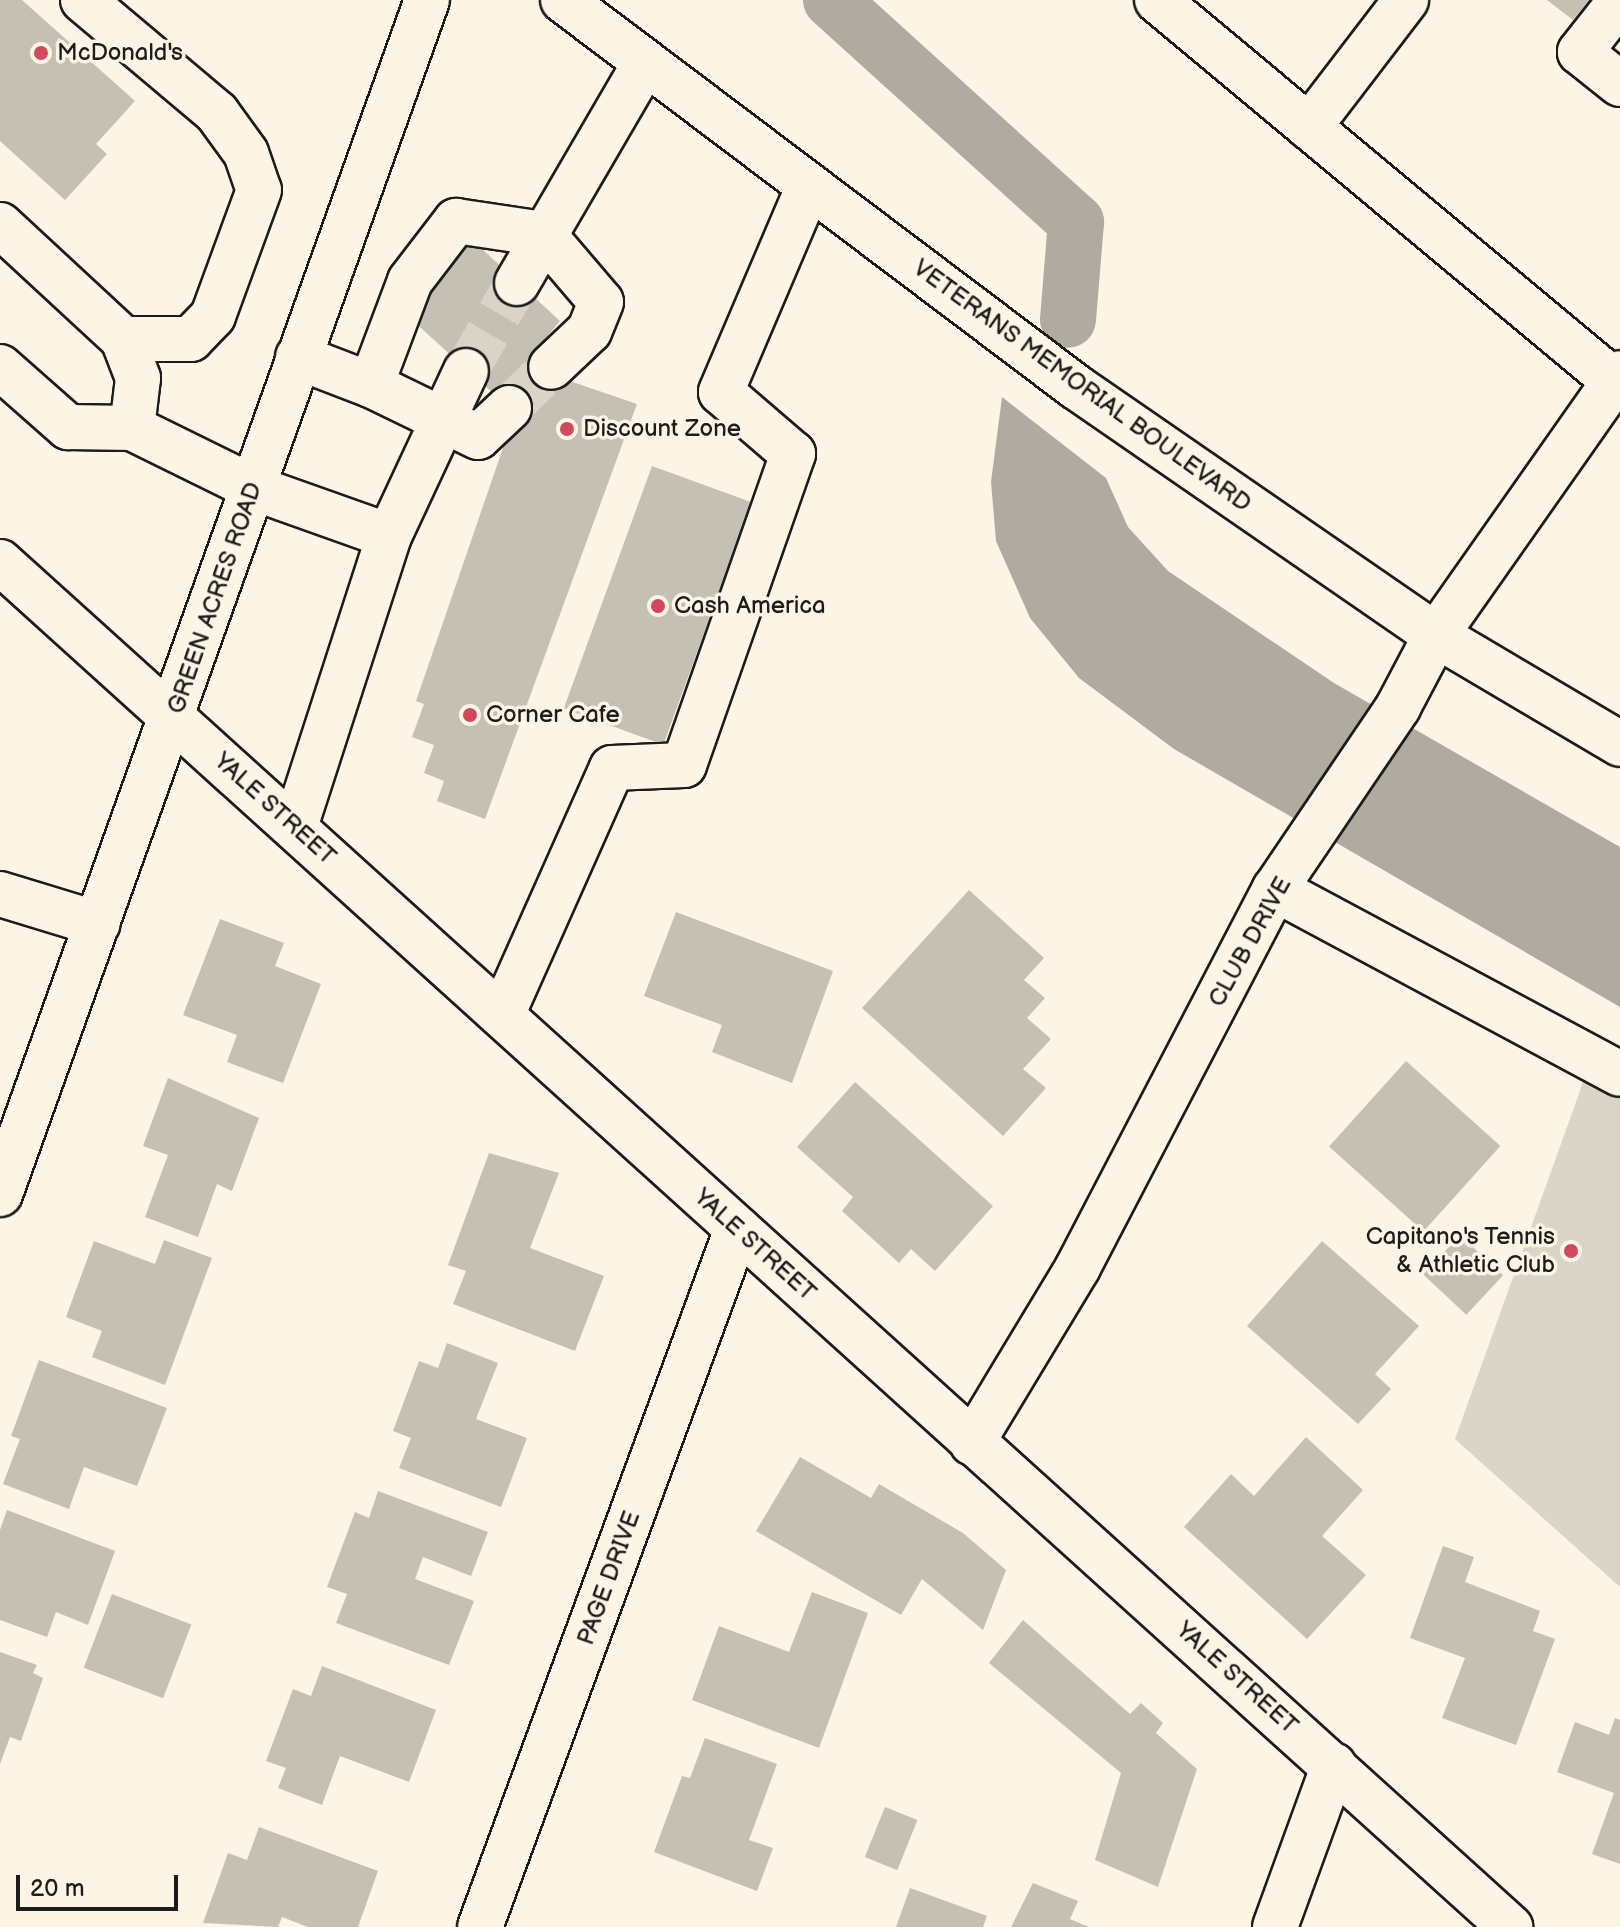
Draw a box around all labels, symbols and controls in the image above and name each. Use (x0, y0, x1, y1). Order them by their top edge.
place label: McDonald's (57, 39, 183, 67)
marker: McDonald's (32, 44, 50, 62)
street label: VETERANS MEMORIAL BOULEVARD (907, 254, 1257, 518)
place label: Discount Zone (583, 415, 741, 443)
marker: Discount Zone (558, 420, 576, 438)
street label: GREEN ACRES ROAD (162, 478, 268, 718)
place label: Cash America (674, 592, 826, 620)
marker: Cash America (649, 597, 667, 615)
place label: Corner Cafe (486, 701, 620, 729)
marker: Corner Cafe (461, 706, 479, 724)
street label: YALE STREET (208, 747, 342, 871)
street label: CLUB DRIVE (1202, 872, 1298, 1012)
street label: YALE STREET (688, 1183, 822, 1307)
place label: Capitano's Tennis & Athletic Club (1365, 1223, 1555, 1279)
marker: Capitano's Tennis & Athletic Club (1562, 1242, 1580, 1260)
street label: PAGE DRIVE (571, 1507, 647, 1649)
street label: YALE STREET (1170, 1616, 1304, 1740)
scale bar (20, 1859, 182, 1909)
text: 20 m (30, 1874, 85, 1903)

